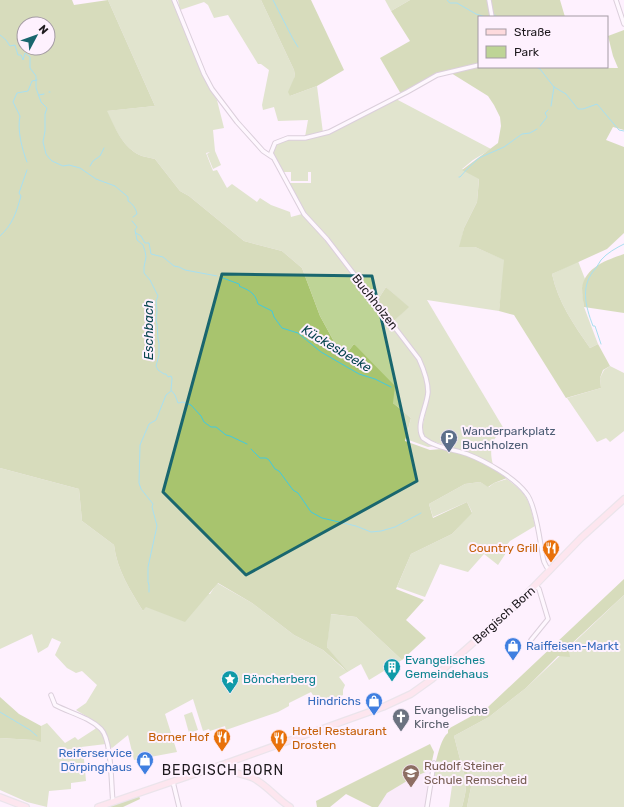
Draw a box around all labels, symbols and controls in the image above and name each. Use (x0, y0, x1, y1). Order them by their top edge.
north arrow (16, 16, 56, 56)
legend (478, 16, 608, 68)
text: N (36, 23, 51, 37)
text: Straße (514, 25, 551, 39)
text: Park (514, 45, 540, 59)
street label: Buchholzen (349, 272, 401, 332)
water label: Eschbach (141, 300, 156, 360)
water label: Kückesbeeke (299, 322, 374, 375)
place label: Wanderparkplatz Buchholzen (462, 424, 556, 452)
parking icon: Wanderparkplatz Buchholzen (439, 428, 459, 453)
restaurant icon: Country Grill (541, 538, 561, 563)
place label: Country Grill (469, 541, 538, 555)
street label: Bergisch Born (470, 583, 538, 647)
shop icon: Raiffeisen-Markt (503, 636, 523, 661)
place label: Raiffeisen-Markt (526, 639, 619, 653)
place label: Evangelisches Gemeindehaus (405, 653, 489, 681)
building icon: Evangelisches Gemeindehaus (382, 657, 402, 682)
place icon: Böncherberg (220, 669, 240, 694)
place label: Böncherberg (243, 672, 316, 686)
shop icon: Hindrichs (364, 691, 384, 716)
place label: Hindrichs (308, 694, 361, 708)
place label: Evangelische Kirche (414, 703, 488, 731)
church icon: Evangelische Kirche (391, 707, 411, 732)
place label: Hotel Restaurant Drosten (292, 724, 387, 752)
restaurant icon: Borner Hof (212, 727, 232, 752)
restaurant icon: Hotel Restaurant Drosten (269, 728, 289, 753)
place label: Borner Hof (148, 730, 209, 744)
place label: Reiferservice Dörpinghaus (59, 746, 132, 774)
shop icon: Reiferservice Dörpinghaus (135, 750, 155, 775)
place label: Rudolf Steiner Schule Remscheid (424, 759, 527, 787)
district label: BERGISCH BORN (162, 762, 284, 779)
school or university icon: Rudolf Steiner Schule Remscheid (401, 763, 421, 788)

